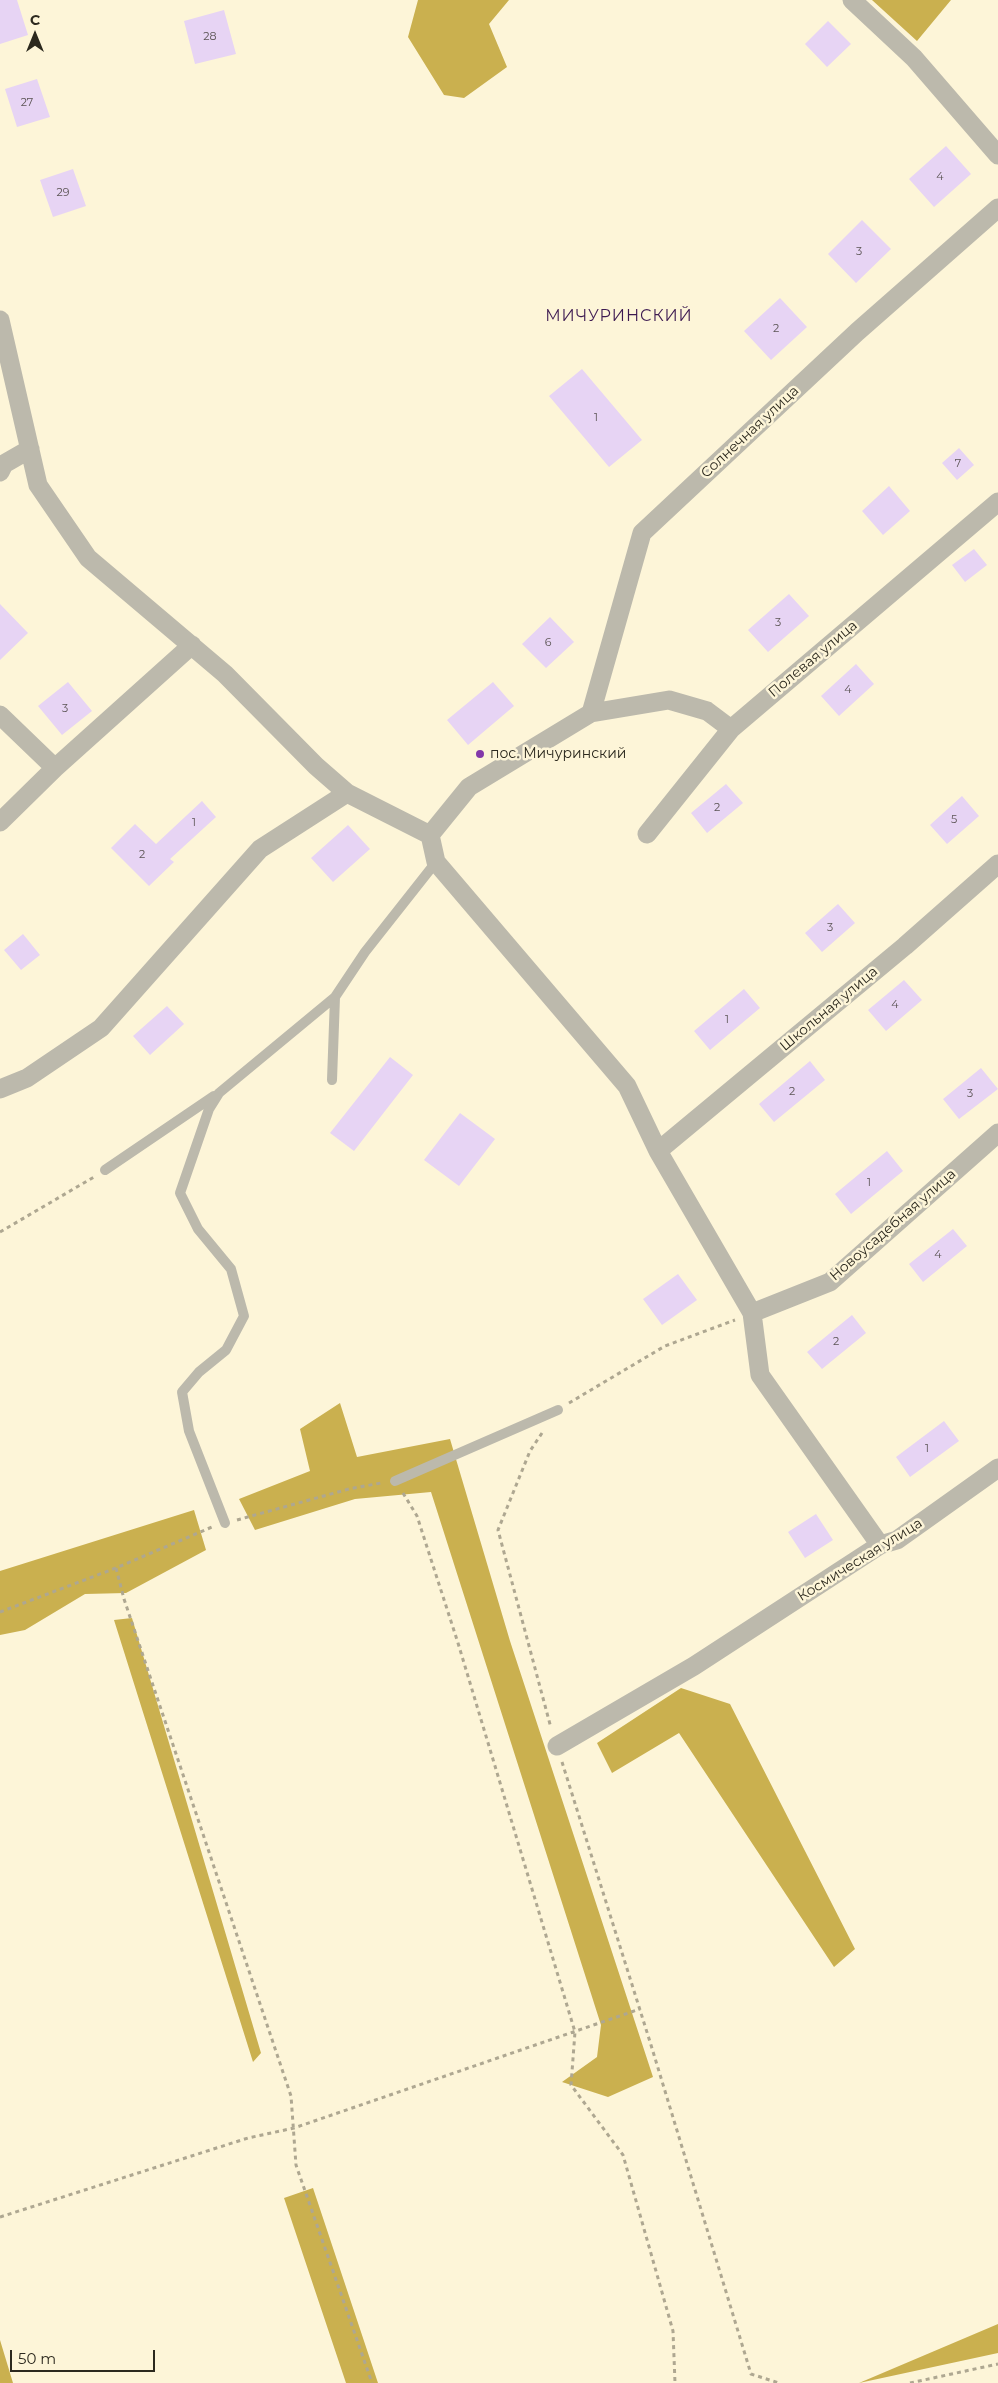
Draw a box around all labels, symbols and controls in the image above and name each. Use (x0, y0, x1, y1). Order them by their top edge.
north arrow (10, 10, 60, 60)
text: С (30, 11, 40, 29)
house number: 28 (203, 30, 217, 44)
house number: 27 (21, 96, 33, 110)
house number: 4 (936, 170, 944, 184)
house number: 29 (57, 186, 69, 200)
house number: 3 (856, 245, 862, 259)
district label: МИЧУРИНСКИЙ (544, 306, 694, 326)
house number: 2 (773, 322, 779, 336)
street label: Солнечная улица (698, 382, 802, 482)
house number: 1 (594, 411, 598, 425)
house number: 7 (955, 457, 961, 471)
house number: 3 (775, 616, 781, 630)
street label: Полевая улица (765, 617, 861, 701)
house number: 6 (545, 636, 551, 650)
house number: 4 (844, 683, 852, 697)
house number: 3 (62, 702, 68, 716)
place label: пос. Мичуринский (490, 746, 626, 762)
marker: пос. Мичуринский (474, 748, 486, 760)
house number: 2 (714, 801, 720, 815)
house number: 5 (951, 813, 957, 827)
house number: 1 (192, 816, 196, 830)
house number: 2 (139, 848, 145, 862)
house number: 3 (827, 921, 833, 935)
street label: Школьная улица (777, 963, 881, 1055)
house number: 4 (891, 998, 899, 1012)
house number: 1 (725, 1013, 729, 1027)
house number: 2 (789, 1085, 795, 1099)
house number: 3 (967, 1087, 973, 1101)
street label: Новоусадебная улица (826, 1166, 960, 1284)
house number: 1 (867, 1176, 871, 1190)
house number: 4 (934, 1248, 942, 1262)
house number: 2 (833, 1335, 839, 1349)
house number: 1 (925, 1442, 929, 1456)
street label: Космическая улица (795, 1515, 925, 1605)
scale bar (12, 2340, 158, 2372)
text: 50 m (18, 2349, 56, 2368)

